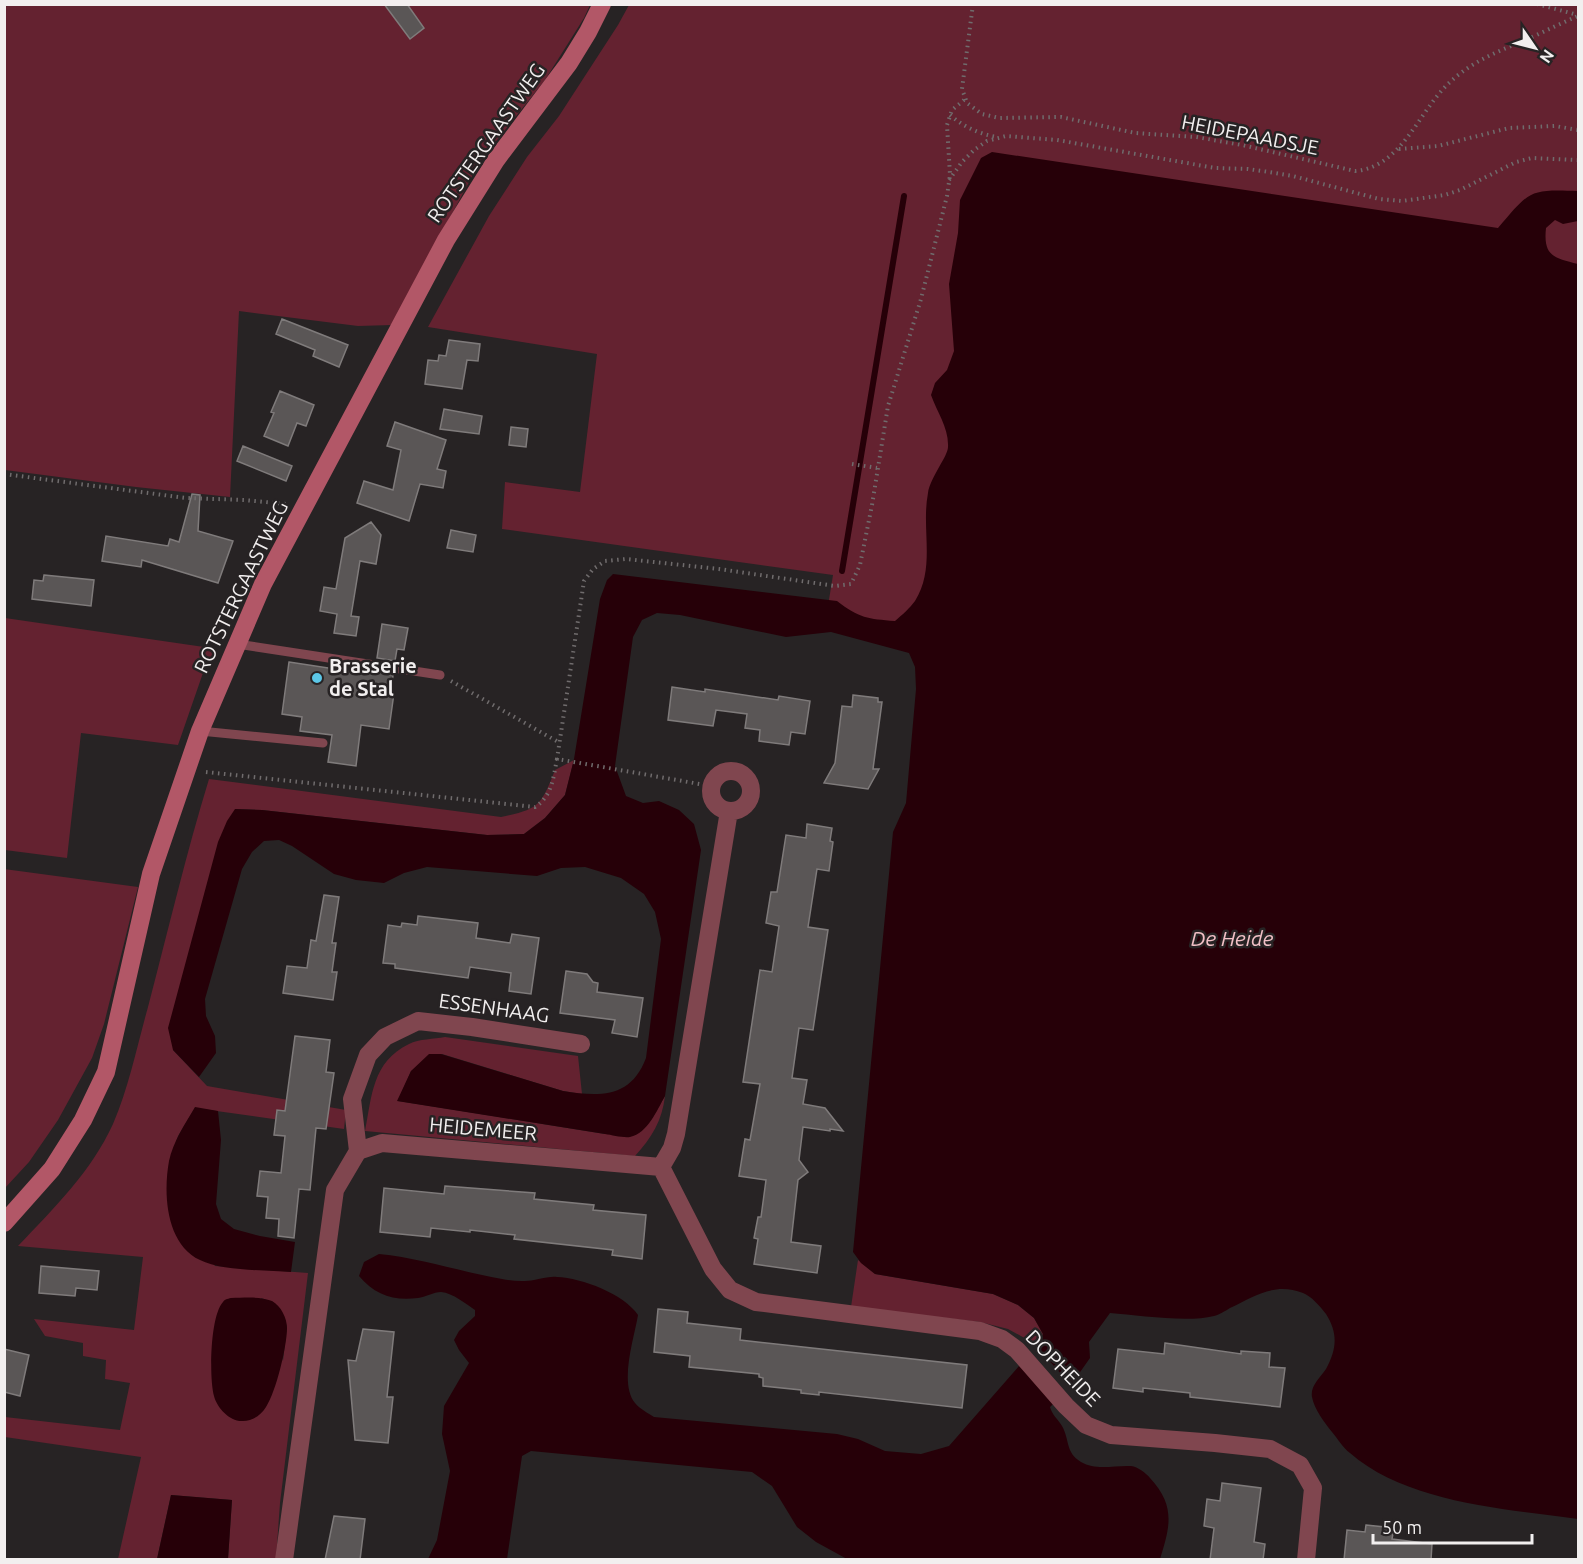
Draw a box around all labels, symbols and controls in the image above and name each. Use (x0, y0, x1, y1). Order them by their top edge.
north arrow (1505, 18, 1565, 78)
text: N (1536, 47, 1558, 67)
street label: ROTSTERGAASTWEG (422, 59, 549, 227)
street label: HEIDEPAADSJE (1180, 110, 1321, 159)
street label: ROTSTERGAASTWEG (189, 497, 292, 677)
place label: Brasserie de Stal (329, 654, 417, 700)
marker: Brasserie de Stal (310, 671, 324, 685)
water label: De Heide (1191, 926, 1274, 950)
street label: ESSENHAAG (437, 988, 551, 1027)
street label: HEIDEMEER (428, 1112, 538, 1145)
street label: DOPHEIDE (1021, 1325, 1105, 1411)
scale bar (1373, 1507, 1532, 1545)
text: 50 m (1382, 1517, 1422, 1537)

